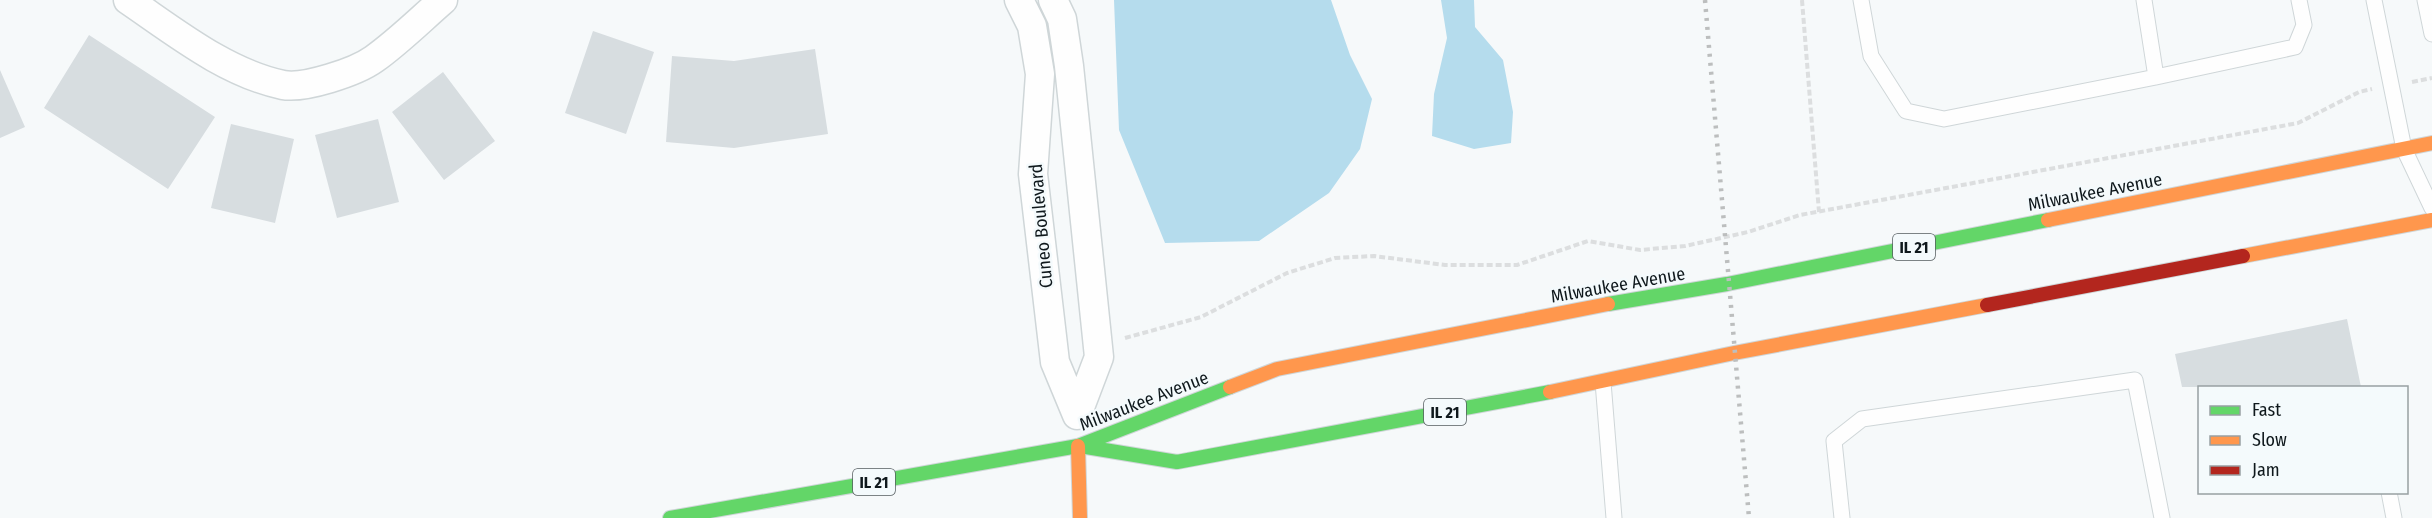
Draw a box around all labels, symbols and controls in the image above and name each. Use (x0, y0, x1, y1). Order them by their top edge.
street label: Cuneo Boulevard (1025, 163, 1057, 289)
street label: Milwaukee Avenue (2026, 168, 2164, 216)
road number: IL 21 (1893, 234, 1935, 260)
street label: Milwaukee Avenue (1549, 262, 1687, 308)
street label: Milwaukee Avenue (1076, 366, 1212, 436)
legend (2198, 386, 2408, 494)
road number: IL 21 (1424, 399, 1466, 425)
text: Fast (2252, 399, 2281, 421)
text: Slow (2252, 429, 2287, 451)
text: Jam (2252, 459, 2280, 481)
road number: IL 21 (853, 469, 895, 495)

